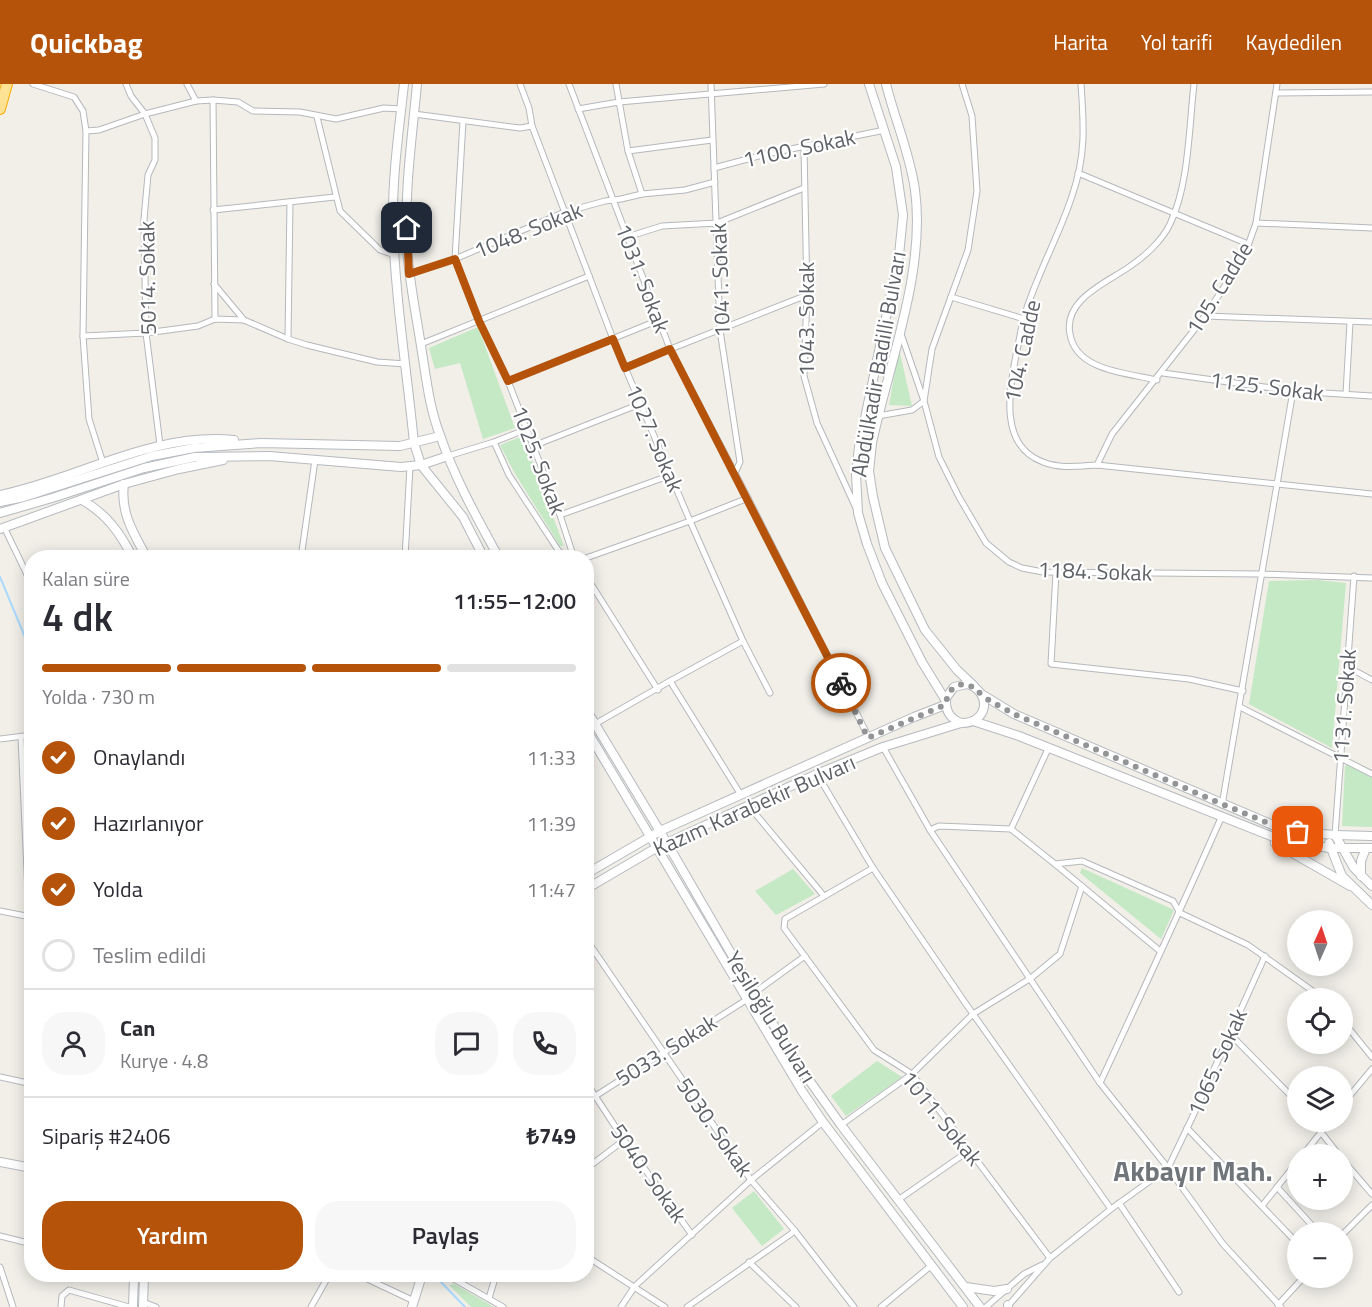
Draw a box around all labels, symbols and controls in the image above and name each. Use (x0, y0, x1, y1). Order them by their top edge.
text: Quickbag (30, 21, 142, 64)
text: Harita (1053, 26, 1108, 58)
text: Yol tarifi (1141, 26, 1213, 58)
text: Kaydedilen (1246, 26, 1342, 58)
street label: 1100. Sokak (739, 119, 859, 177)
street label: 1048. Sokak (469, 193, 588, 267)
pin (381, 202, 432, 253)
icon: home (390, 211, 423, 244)
street label: 1031. Sokak (607, 218, 680, 338)
street label: 5014. Sokak (129, 220, 165, 336)
street label: 1041. Sokak (701, 222, 739, 338)
street label: 105. Cadde (1177, 235, 1261, 341)
street label: Abdülkadir Badilli Bulvarı (841, 249, 915, 479)
street label: 1043. Sokak (789, 261, 823, 376)
street label: 104. Cadde (995, 297, 1049, 405)
street label: 1125. Sokak (1208, 362, 1326, 410)
street label: 1027. Sokak (617, 379, 693, 498)
street label: 1025. Sokak (503, 400, 576, 520)
street label: 1184. Sokak (1037, 552, 1153, 590)
text: Kalan süre (42, 563, 130, 594)
text: 11:55–12:00 (453, 584, 576, 618)
text: 4 dk (42, 587, 113, 646)
street label: 1131. Sokak (1323, 647, 1365, 764)
courier (811, 653, 871, 713)
icon: bike (825, 667, 858, 700)
text: Yolda · 730 m (42, 681, 155, 712)
text: Onaylandı (93, 740, 185, 774)
icon: check (42, 741, 75, 774)
text: 11:33 (527, 742, 576, 773)
street label: Kazım Karabekir Bulvarı (647, 745, 861, 865)
text: Hazırlanıyor (93, 806, 204, 840)
pin (1272, 806, 1323, 857)
icon: check (42, 807, 75, 840)
text: 11:39 (527, 808, 576, 839)
icon: bag (1281, 815, 1314, 848)
text: Yolda (93, 872, 143, 906)
icon: check (42, 873, 75, 906)
text: 11:47 (527, 874, 576, 905)
north arrow (1287, 910, 1353, 976)
map controls (1287, 910, 1353, 1288)
text: Teslim edildi (93, 938, 206, 972)
street label: Yeşiloğlu Bulvarı (717, 944, 825, 1090)
button: locate (1287, 988, 1353, 1054)
street label: 1065. Sokak (1178, 1002, 1256, 1121)
street label: 5033. Sokak (608, 1005, 724, 1095)
text: Can (120, 1011, 155, 1045)
button: person (42, 1012, 105, 1075)
button: chat (435, 1012, 498, 1075)
button: phone (513, 1012, 576, 1075)
text: Kurye · 4.8 (120, 1045, 208, 1076)
street label: 1011. Sokak (893, 1063, 992, 1174)
button: layers (1287, 1066, 1353, 1132)
street label: 5030. Sokak (668, 1070, 762, 1184)
street label: 5040. Sokak (602, 1116, 696, 1230)
text: Sipariş #2406 (42, 1119, 170, 1153)
text: ₺749 (526, 1119, 576, 1153)
button: + (1287, 1144, 1353, 1210)
district label: Akbayır Mah. (1113, 1149, 1273, 1192)
button: Yardım (42, 1201, 303, 1270)
button: Paylaş (315, 1201, 576, 1270)
button: − (1287, 1222, 1353, 1288)

